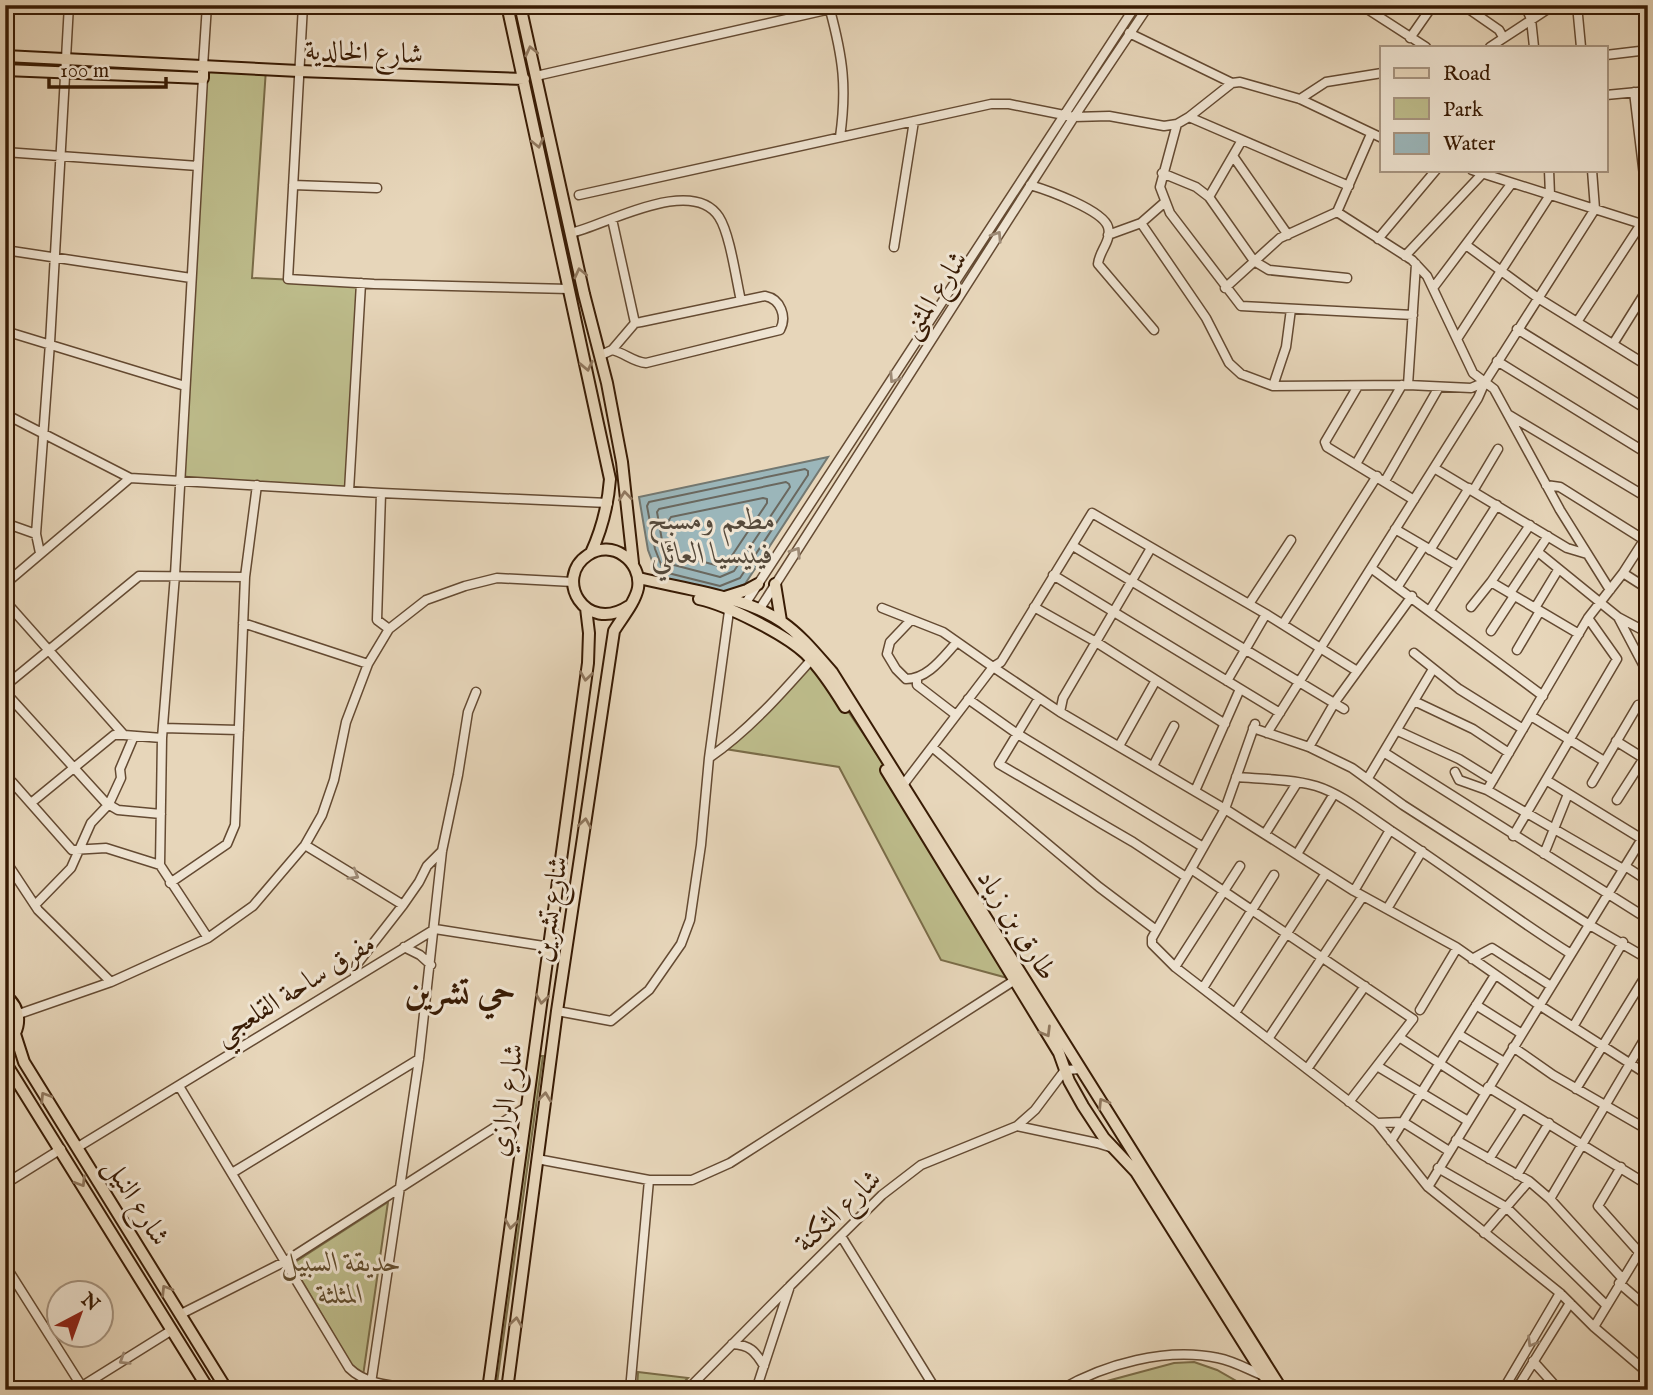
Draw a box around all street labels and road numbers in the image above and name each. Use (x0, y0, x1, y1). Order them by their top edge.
street label: شارع الخالدية (304, 34, 424, 77)
street label: شارع المثنى (894, 245, 980, 348)
street label: شارع تشرين (526, 854, 581, 965)
street label: طارق بن زياد (968, 863, 1064, 988)
street label: مفرق ساحة القلعجي (208, 927, 386, 1059)
street label: شارع الرازي (482, 1042, 537, 1160)
street label: شارع النيل (92, 1152, 177, 1255)
street label: شارع الثكنة (788, 1163, 892, 1264)

